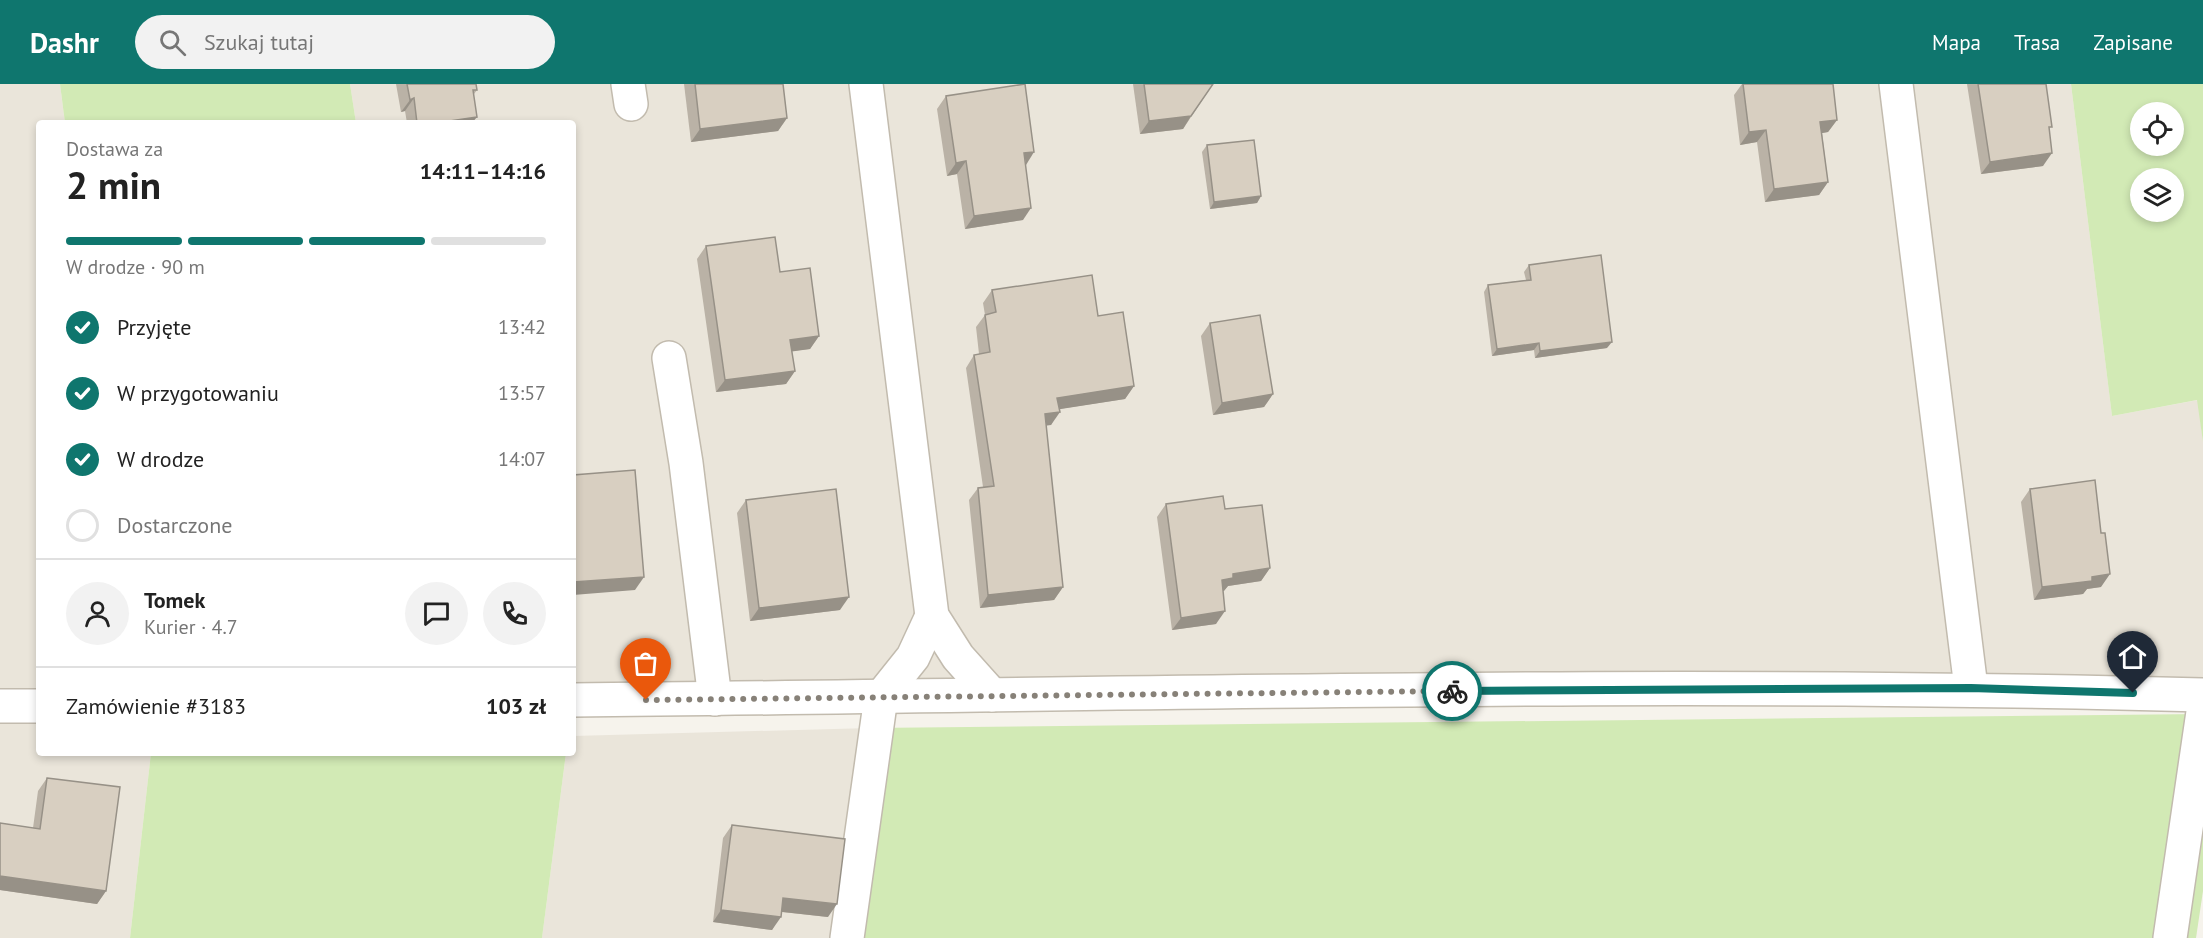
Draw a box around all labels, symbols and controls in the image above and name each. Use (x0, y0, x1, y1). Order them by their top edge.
search box (135, 15, 555, 69)
text: Dashr (30, 24, 99, 61)
icon: search (156, 26, 189, 59)
text: Szukaj tutaj (204, 28, 314, 56)
text: Mapa (1932, 29, 1981, 56)
text: Trasa (2014, 29, 2060, 56)
text: Zapisane (2093, 29, 2173, 56)
map controls (2130, 102, 2184, 222)
button: locate (2130, 102, 2184, 156)
text: Dostawa za (66, 136, 163, 162)
text: 14:11–14:16 (420, 157, 546, 185)
text: 2 min (66, 159, 161, 210)
button: layers (2130, 168, 2184, 222)
text: W drodze · 90 m (66, 254, 205, 280)
icon: check (66, 311, 99, 344)
text: Przyjęte (117, 313, 191, 341)
text: 13:42 (498, 314, 546, 340)
icon: check (66, 377, 99, 410)
text: W przygotowaniu (117, 379, 279, 407)
text: 13:57 (498, 380, 546, 406)
icon: check (66, 443, 99, 476)
text: W drodze (117, 445, 204, 473)
text: 14:07 (498, 446, 546, 472)
text: Dostarczone (117, 511, 232, 539)
button: person (66, 582, 129, 645)
button: chat (405, 582, 468, 645)
button: phone (483, 582, 546, 645)
text: Tomek (144, 586, 205, 614)
text: Kurier · 4.7 (144, 614, 238, 640)
pin (2107, 631, 2158, 693)
pin (620, 638, 671, 700)
icon: home (2116, 640, 2149, 673)
icon: bag (629, 647, 662, 680)
courier (1422, 661, 1482, 721)
icon: bike (1436, 675, 1469, 708)
text: Zamówienie #3183 (66, 692, 246, 720)
text: 103 zł (486, 692, 546, 720)

